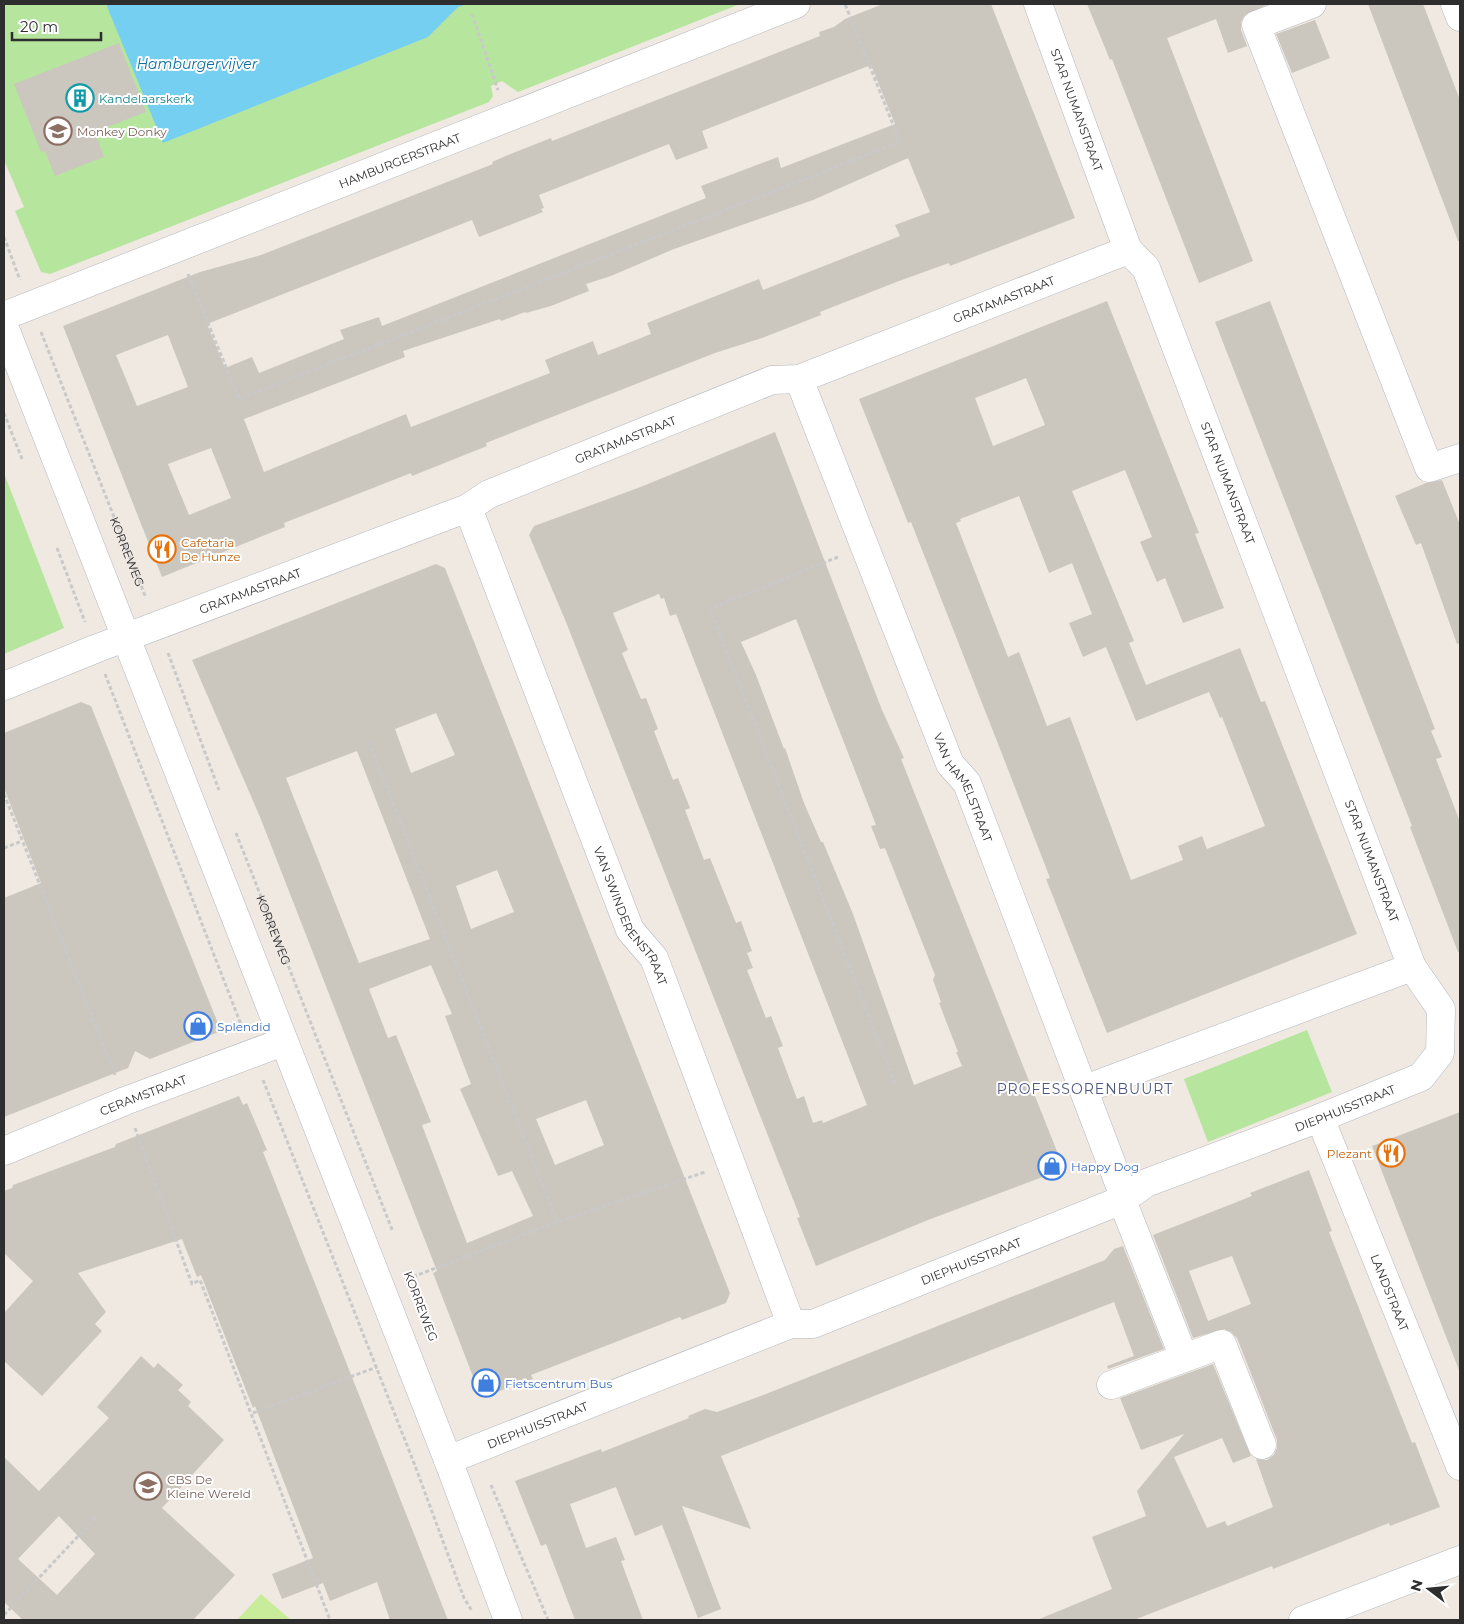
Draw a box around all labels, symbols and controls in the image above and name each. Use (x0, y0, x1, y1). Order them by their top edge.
scale bar (12, 10, 101, 42)
text: 20 m (20, 17, 58, 36)
street label: STAR NUMANSTRAAT (1048, 46, 1106, 174)
water label: Hamburgervijver (137, 55, 258, 73)
building icon: Kandelaarskerk (65, 83, 95, 113)
place label: Kandelaarskerk (99, 91, 193, 106)
school or university icon: Monkey Donky (43, 116, 73, 146)
place label: Monkey Donky (77, 124, 167, 139)
street label: HAMBURGERSTRAAT (336, 129, 463, 191)
street label: GRATAMASTRAAT (951, 272, 1057, 326)
street label: GRATAMASTRAAT (572, 412, 678, 466)
street label: STAR NUMANSTRAAT (1198, 420, 1258, 546)
street label: KORREWEG (107, 514, 148, 589)
restaurant icon: Cafetaria De Hunze (147, 534, 177, 564)
place label: Cafetaria De Hunze (181, 535, 241, 564)
street label: GRATAMASTRAAT (197, 564, 303, 616)
street label: VAN HAMELSTRAAT (931, 730, 996, 844)
street label: STAR NUMANSTRAAT (1342, 798, 1402, 924)
street label: VAN SWINDERENSTRAAT (591, 844, 671, 987)
street label: KORREWEG (254, 893, 295, 967)
shop icon: Splendid (183, 1011, 213, 1041)
place label: Splendid (217, 1019, 271, 1034)
street label: CERAMSTRAAT (97, 1071, 189, 1118)
district label: PROFESSORENBUURT (997, 1080, 1173, 1098)
street label: DIEPHUISSTRAAT (1292, 1081, 1397, 1134)
restaurant icon: Plezant (1376, 1138, 1406, 1168)
place label: Plezant (1327, 1146, 1372, 1161)
shop icon: Happy Dog (1037, 1151, 1067, 1181)
place label: Happy Dog (1071, 1159, 1139, 1174)
street label: DIEPHUISSTRAAT (918, 1234, 1023, 1288)
street label: LANDSTRAAT (1368, 1252, 1412, 1333)
street label: KORREWEG (401, 1269, 441, 1343)
shop icon: Fietscentrum Bus (471, 1368, 501, 1398)
place label: Fietscentrum Bus (505, 1376, 613, 1391)
street label: DIEPHUISSTRAAT (485, 1398, 590, 1451)
school or university icon: CBS De Kleine Wereld (133, 1471, 163, 1501)
place label: CBS De Kleine Wereld (167, 1472, 251, 1501)
north arrow (1404, 1564, 1454, 1614)
text: N (1406, 1577, 1427, 1593)

